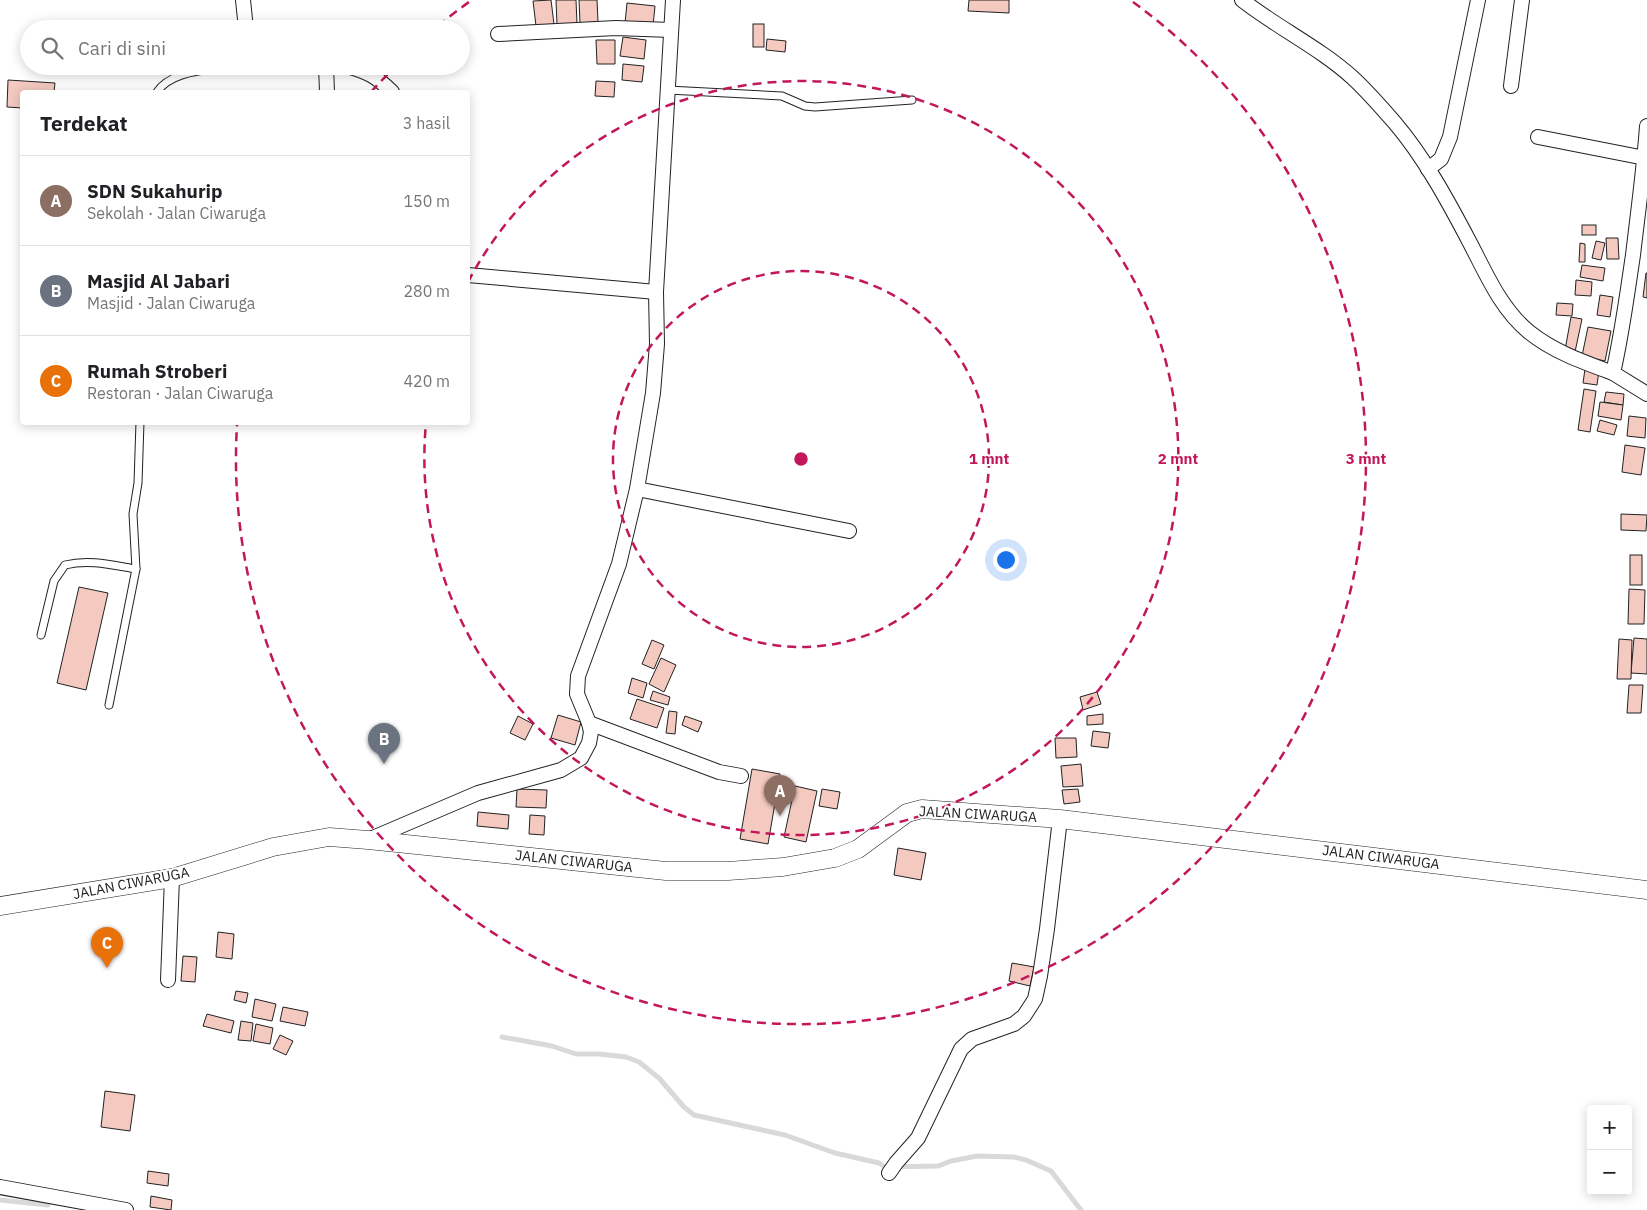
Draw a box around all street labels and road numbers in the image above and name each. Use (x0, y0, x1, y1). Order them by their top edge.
street label: JALAN CIWARUGA (919, 802, 1037, 826)
street label: JALAN CIWARUGA (1321, 841, 1441, 873)
street label: JALAN CIWARUGA (514, 846, 634, 876)
street label: JALAN CIWARUGA (71, 863, 191, 903)

